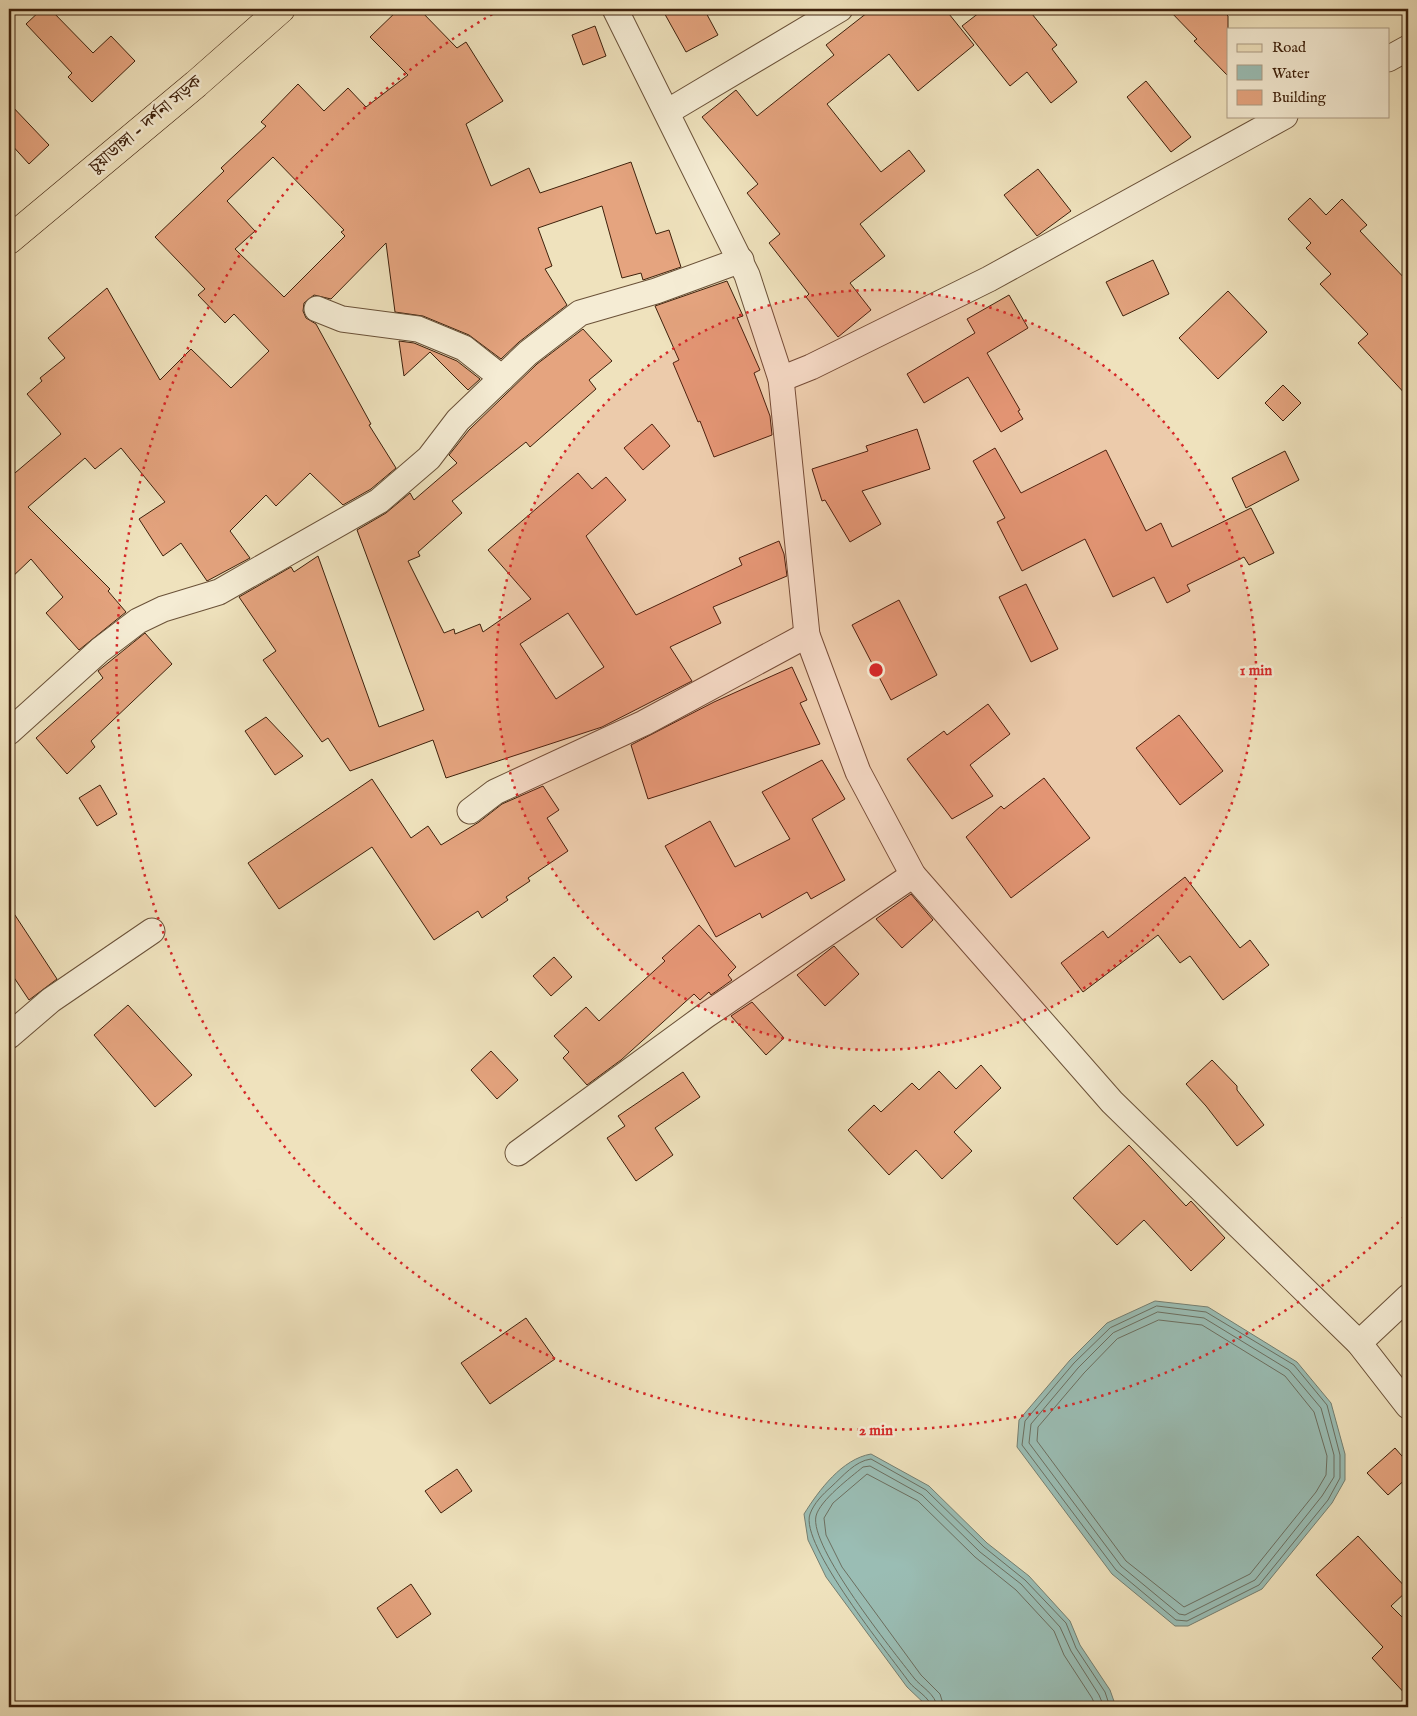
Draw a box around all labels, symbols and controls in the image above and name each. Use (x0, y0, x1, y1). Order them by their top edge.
legend (1227, 28, 1390, 118)
text: Road (1272, 38, 1307, 57)
text: Water (1272, 64, 1310, 83)
street label: চুয়াডাঙ্গা - দর্শনা সড়ক (84, 70, 208, 179)
text: Building (1272, 88, 1327, 107)
centre of rings (867, 661, 885, 679)
text: 1 min (1240, 661, 1272, 680)
text: 2 min (859, 1421, 893, 1440)

